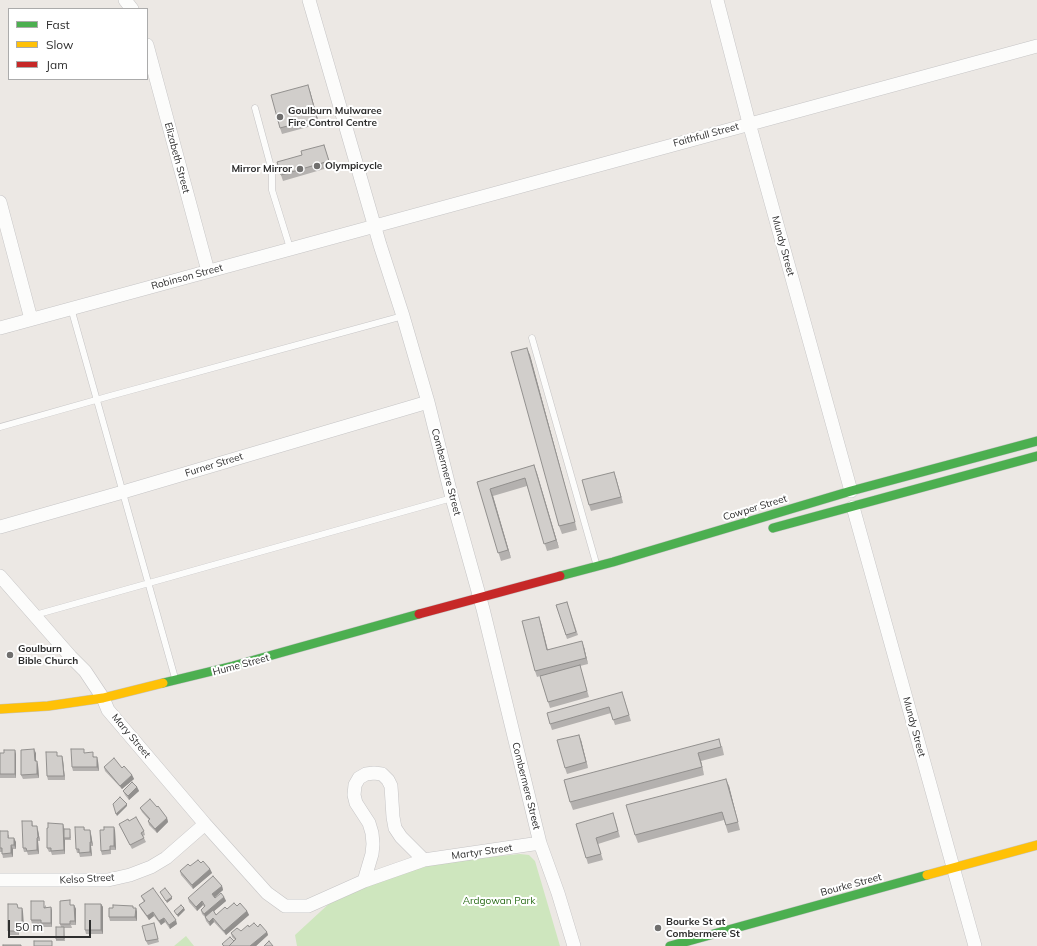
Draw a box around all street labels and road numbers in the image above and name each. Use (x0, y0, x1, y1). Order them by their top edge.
street label: Faithfull Street (672, 120, 740, 150)
street label: Elizabeth Street (162, 121, 192, 195)
street label: Mundy Street (769, 215, 797, 277)
street label: Robinson Street (150, 262, 224, 292)
street label: Combermere Street (429, 427, 463, 517)
street label: Furner Street (184, 450, 244, 480)
street label: Cowper Street (722, 493, 788, 523)
street label: Hume Street (211, 652, 271, 678)
street label: Mundy Street (900, 696, 928, 758)
street label: Mary Street (109, 711, 153, 761)
street label: Combermere Street (509, 741, 543, 831)
street label: Martyr Street (451, 842, 513, 862)
street label: Bourke Street (819, 871, 883, 899)
street label: Kelso Street (59, 872, 115, 886)

